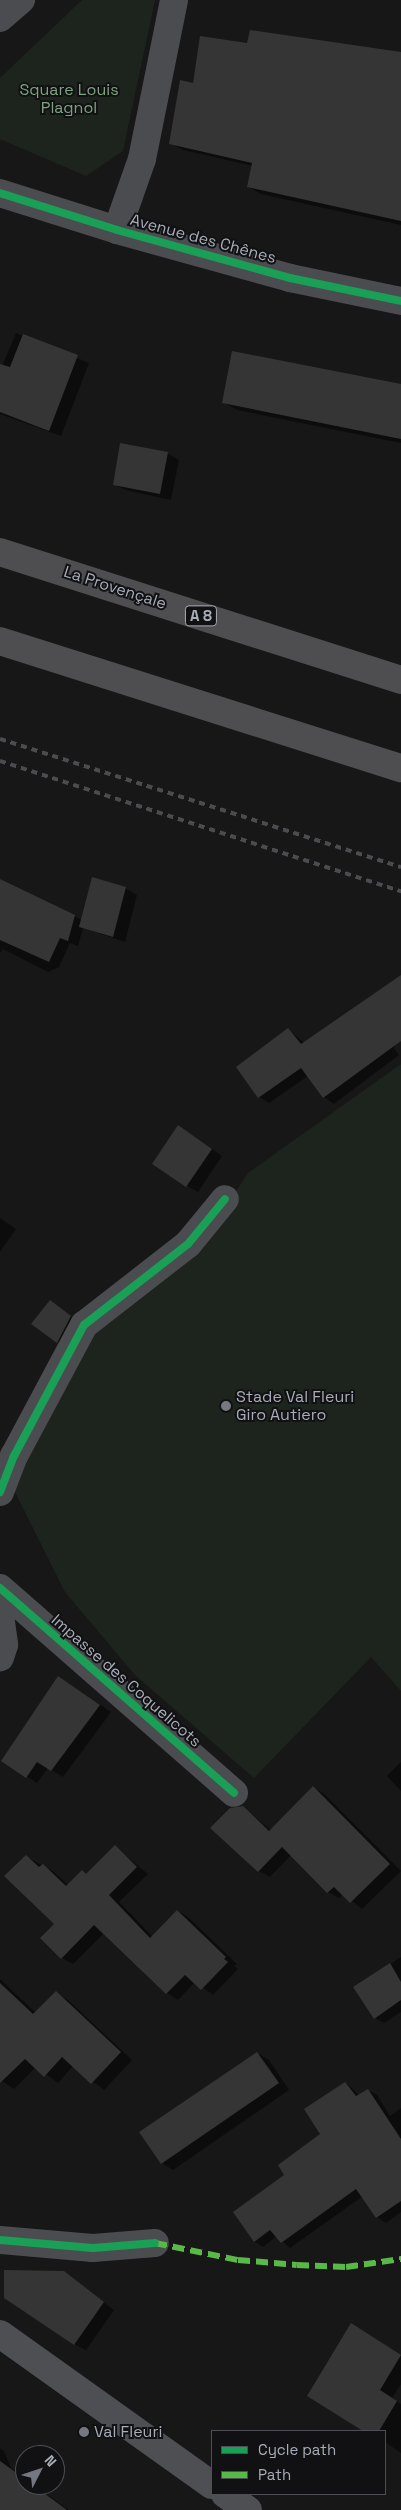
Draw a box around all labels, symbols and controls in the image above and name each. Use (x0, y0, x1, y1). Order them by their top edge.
park label: Square Louis Plagnol (19, 80, 119, 118)
street label: Avenue des Chênes (128, 210, 278, 268)
street label: La Provençale (61, 562, 169, 614)
road number: A 8 (185, 604, 217, 628)
place label: Stade Val Fleuri Giro Autiero (236, 1387, 354, 1425)
marker: Stade Val Fleuri Giro Autiero (220, 1400, 232, 1412)
street label: Impasse des Coquelicots (47, 1611, 205, 1751)
place label: Val Fleuri (94, 2422, 162, 2442)
marker: Val Fleuri (78, 2426, 90, 2438)
legend (211, 2430, 386, 2495)
text: Cycle path (258, 2440, 336, 2459)
north arrow (15, 2445, 65, 2495)
text: N (41, 2451, 60, 2470)
text: Path (258, 2465, 291, 2484)

